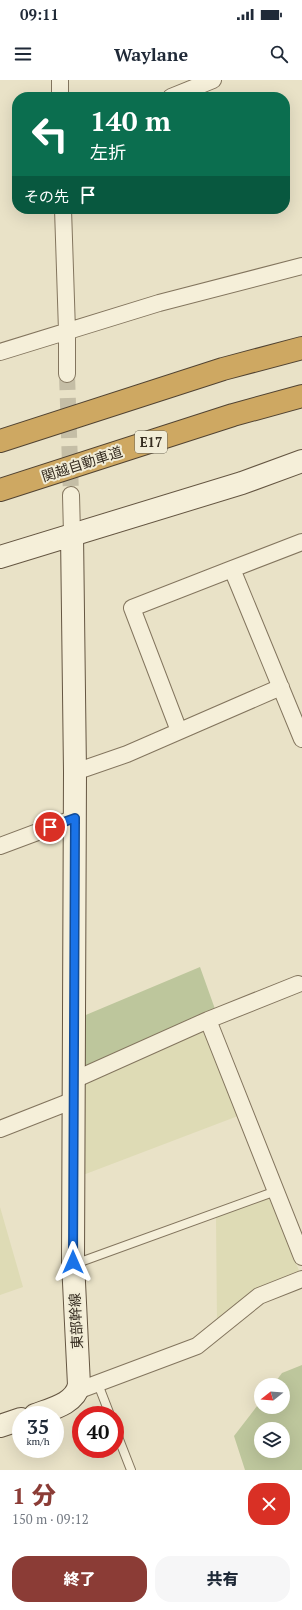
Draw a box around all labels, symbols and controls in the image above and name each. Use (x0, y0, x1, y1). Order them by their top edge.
text: 09:11 (20, 4, 59, 24)
text: Waylane (114, 42, 188, 66)
icon: menu (12, 43, 34, 65)
icon: search (268, 43, 290, 65)
text: 140 m (90, 102, 171, 139)
icon: left (24, 108, 76, 160)
text: 左折 (90, 140, 126, 164)
icon: arrive (77, 184, 99, 206)
text: その先 (24, 186, 69, 206)
road number: E17 (135, 431, 167, 453)
street label: 関越自動車道 (39, 442, 125, 486)
pin (33, 810, 67, 844)
icon: arrive (39, 816, 61, 838)
position arrow (52, 1241, 94, 1283)
street label: 東部幹線 (65, 1293, 86, 1349)
north arrow (254, 1378, 290, 1414)
map controls (254, 1378, 290, 1458)
speed limit sign: 40 (72, 1406, 124, 1458)
text: 35 (27, 1413, 49, 1440)
button: layers (254, 1422, 290, 1458)
text: km/h (26, 1435, 50, 1448)
text: 1 分 (12, 1479, 56, 1511)
button: close (248, 1483, 290, 1525)
text: 150 m · 09:12 (12, 1510, 89, 1528)
button: 終了 (12, 1556, 147, 1602)
button: 共有 (155, 1556, 290, 1602)

